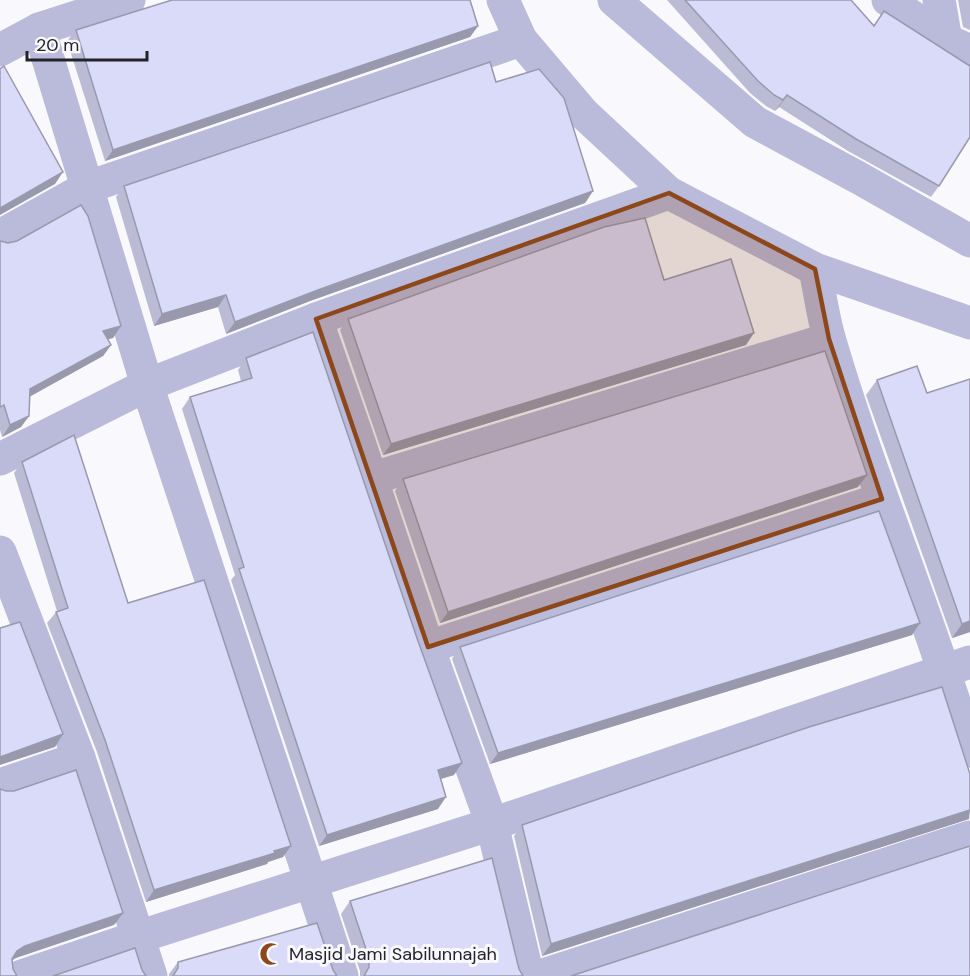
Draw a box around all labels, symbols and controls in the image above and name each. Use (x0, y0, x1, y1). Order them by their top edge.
scale bar (27, 24, 147, 62)
text: 20 m (36, 33, 79, 57)
mosque icon: Masjid Jami Sabilunnajah (258, 941, 284, 967)
place label: Masjid Jami Sabilunnajah (289, 942, 497, 966)

